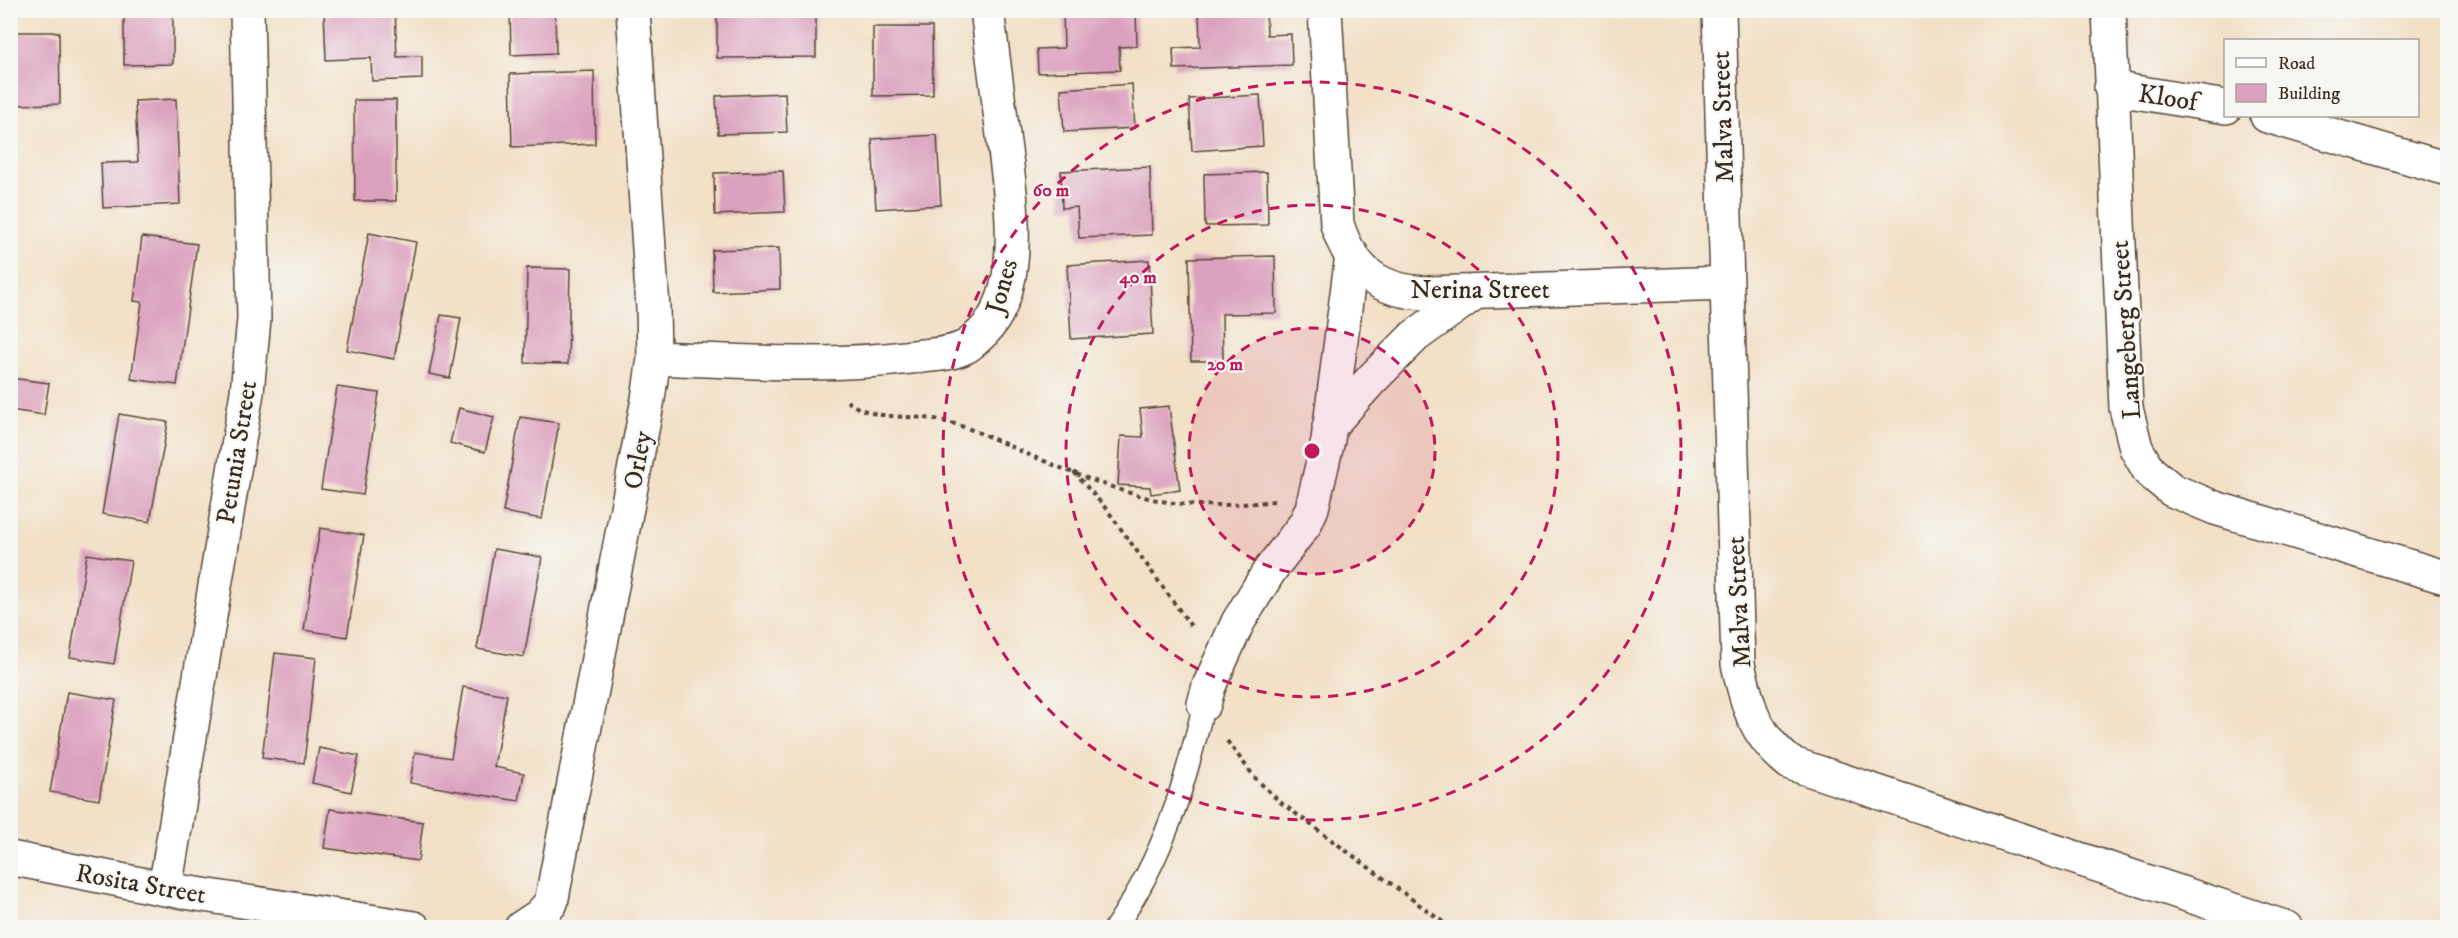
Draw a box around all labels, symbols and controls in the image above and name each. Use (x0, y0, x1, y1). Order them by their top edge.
legend (2224, 39, 2419, 117)
street label: Malva Street (1705, 50, 1742, 183)
text: Road (2278, 53, 2315, 75)
street label: Kloof (2136, 78, 2203, 120)
text: Building (2278, 83, 2340, 105)
text: 60 m (1033, 180, 1070, 202)
street label: Langeberg Street (2104, 239, 2149, 420)
street label: Jones (978, 255, 1026, 320)
text: 40 m (1118, 267, 1157, 289)
street label: Nerina Street (1410, 274, 1550, 307)
text: 20 m (1207, 354, 1243, 376)
street label: Petunia Street (210, 378, 265, 526)
street label: Orley (617, 428, 660, 492)
centre of rings (1302, 441, 1322, 461)
street label: Malva Street (1720, 535, 1759, 669)
street label: Rosita Street (73, 857, 208, 912)

